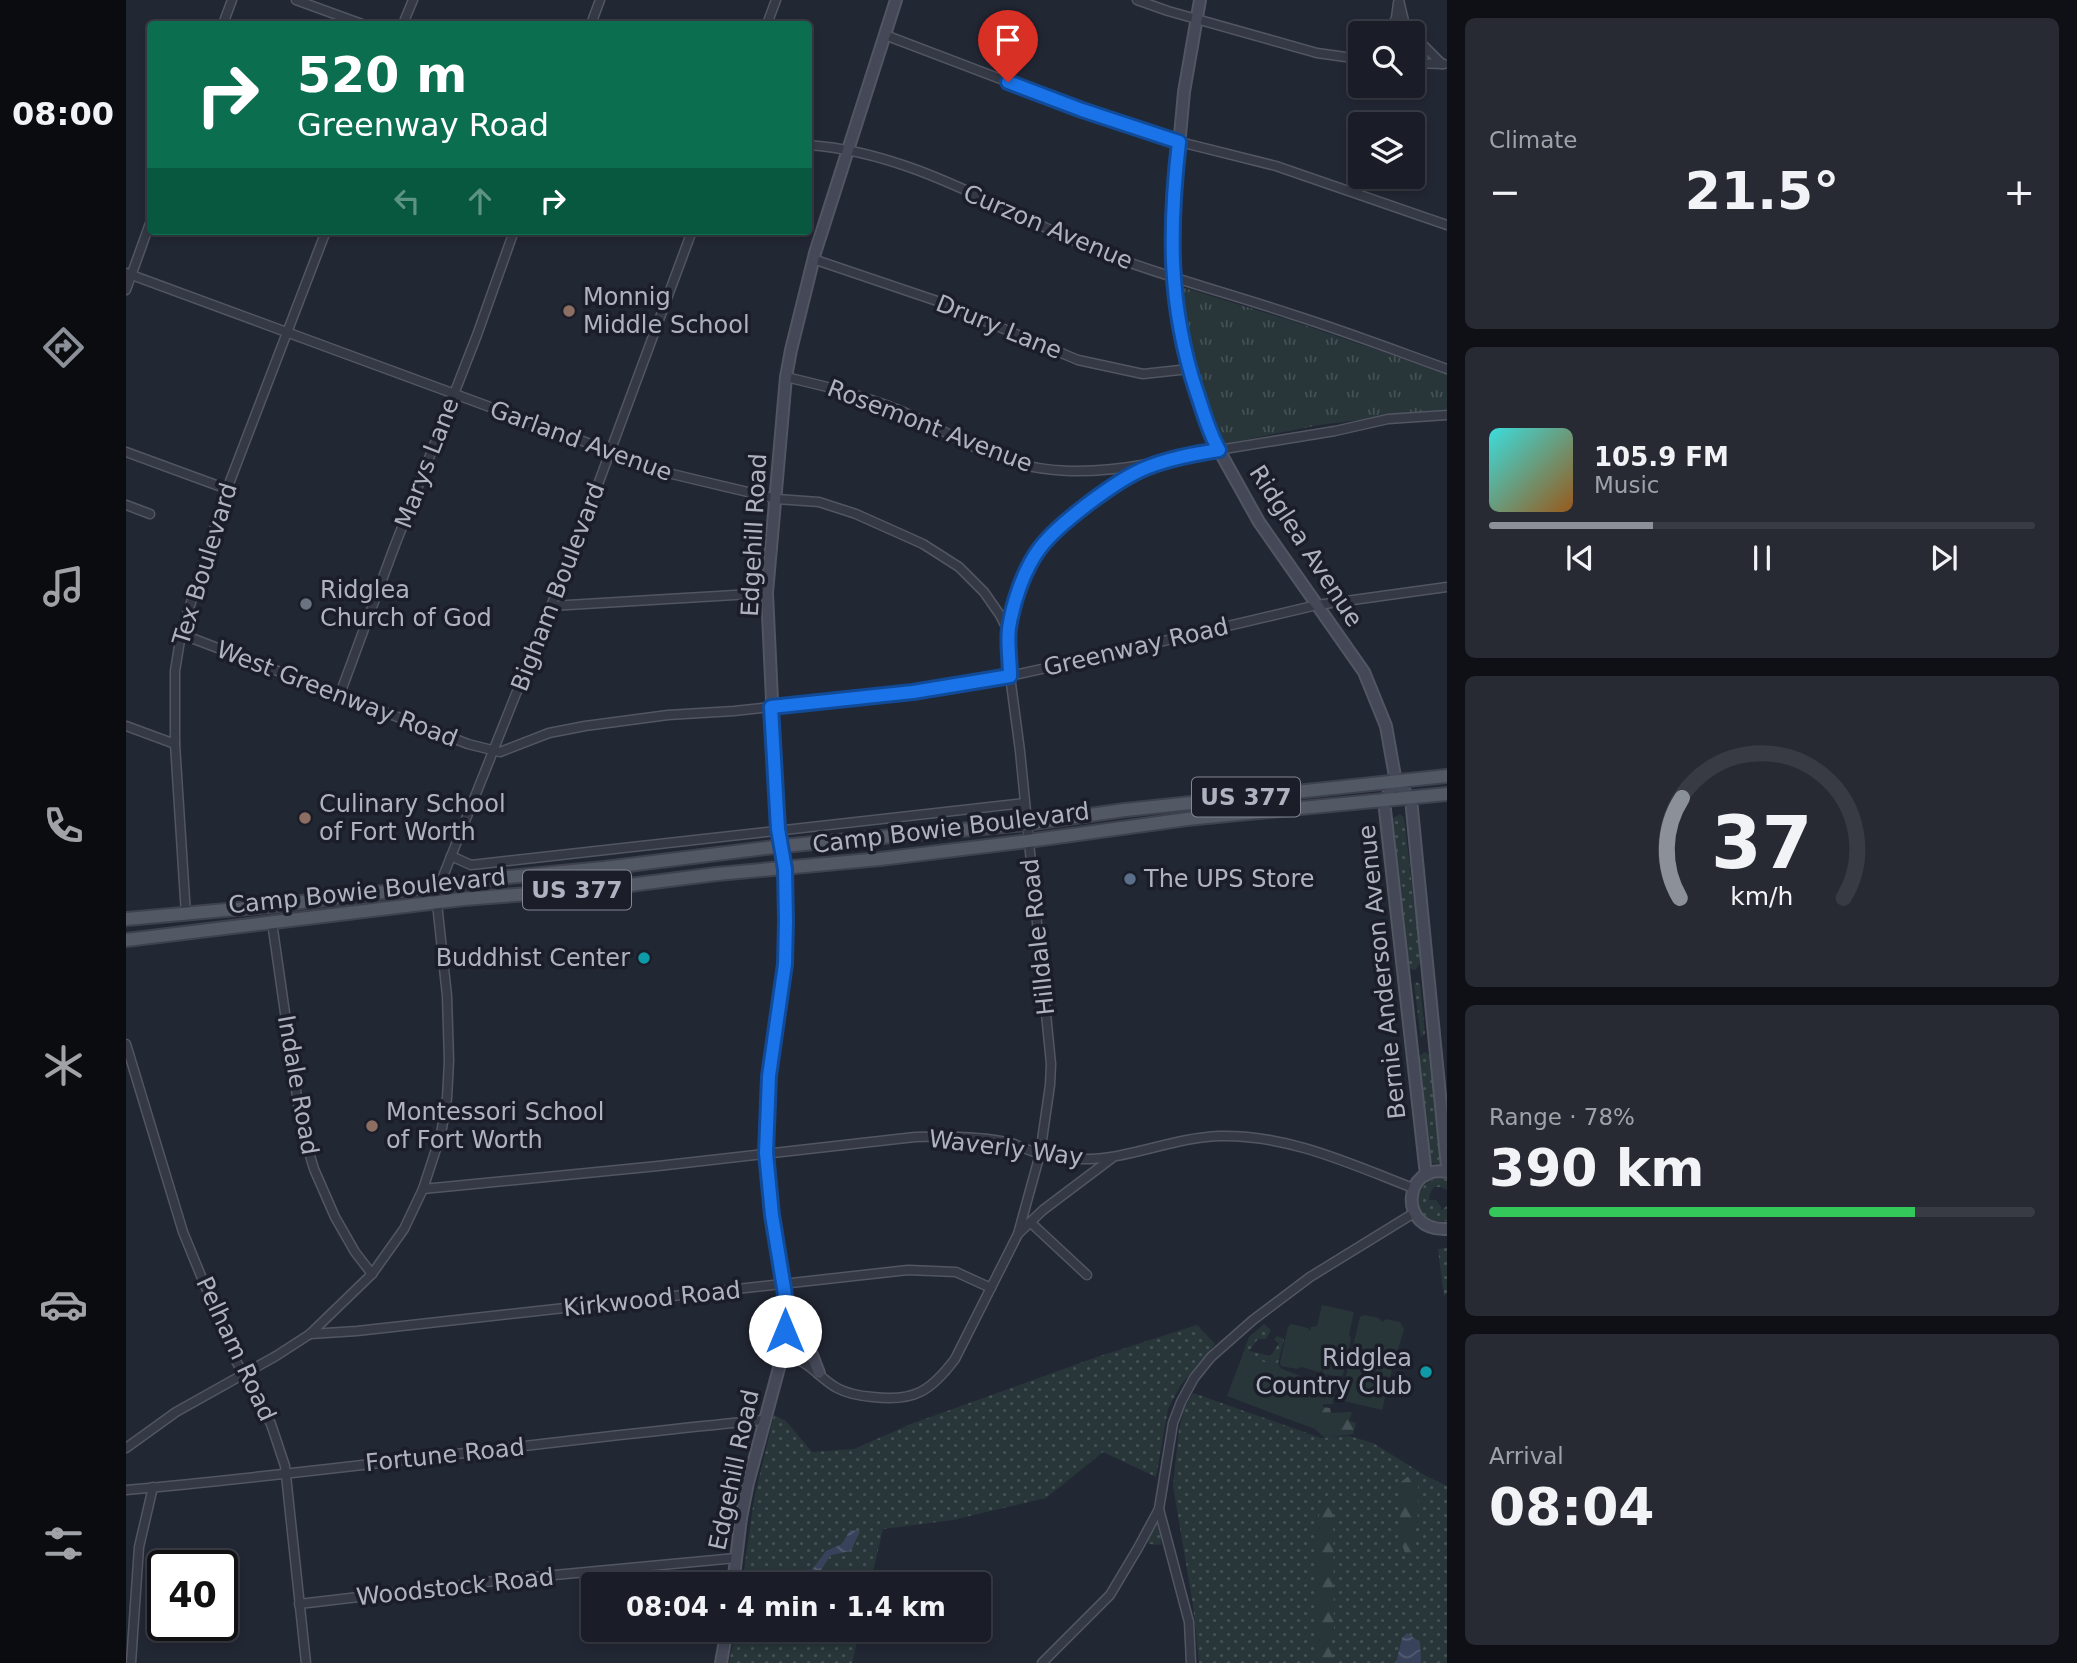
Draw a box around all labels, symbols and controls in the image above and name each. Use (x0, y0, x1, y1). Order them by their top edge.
pin (978, 10, 1038, 82)
icon: arrive (989, 21, 1027, 59)
map controls (1348, 21, 1425, 189)
button: search (1348, 21, 1425, 98)
text: 520 m (297, 47, 467, 104)
icon: right (182, 49, 273, 140)
text: 08:00 (12, 95, 114, 133)
text: Greenway Road (297, 106, 549, 144)
button: layers (1348, 112, 1425, 189)
text: Climate (1489, 127, 1578, 153)
text: 21.5° (1685, 161, 1839, 221)
text: − (1489, 170, 1521, 214)
text: + (2003, 170, 2035, 214)
street label: Curzon Avenue (959, 179, 1137, 275)
icon: left (388, 182, 426, 220)
icon: ahead (461, 182, 499, 220)
icon: right (534, 182, 572, 220)
place label: Monnig Middle School (583, 283, 750, 339)
street label: Drury Lane (932, 289, 1066, 365)
marker: Monnig Middle School (561, 303, 577, 319)
icon: directions (39, 323, 88, 372)
street label: Rosemont Avenue (824, 374, 1036, 478)
street label: Marys Lane (389, 394, 465, 532)
street label: Garland Avenue (486, 395, 676, 487)
text: 105.9 FM (1594, 442, 1729, 472)
street label: Edgehill Road (736, 453, 772, 617)
street label: Ridglea Avenue (1243, 460, 1369, 632)
text: Music (1594, 472, 1659, 498)
street label: Bigham Boulevard (505, 479, 611, 695)
street label: Tex Boulevard (167, 480, 243, 649)
icon: previous (1561, 539, 1599, 577)
icon: pause (1743, 539, 1781, 577)
icon: next (1925, 539, 1963, 577)
icon: music (39, 562, 88, 611)
place label: Ridglea Church of God (320, 576, 492, 632)
marker: Ridglea Church of God (298, 596, 314, 612)
street label: Greenway Road (1041, 612, 1231, 682)
street label: West Greenway Road (213, 635, 461, 753)
road number: US 377 (1192, 778, 1300, 817)
place label: Culinary School of Fort Worth (319, 790, 506, 846)
street label: Camp Bowie Boulevard (811, 797, 1091, 859)
text: 37 (1711, 800, 1813, 885)
icon: phone (39, 801, 88, 850)
marker: Culinary School of Fort Worth (297, 810, 313, 826)
street label: Bernie Anderson Avenue (1353, 824, 1411, 1120)
street label: Hilldale Road (1016, 857, 1060, 1017)
street label: Camp Bowie Boulevard (227, 862, 507, 920)
place label: The UPS Store (1143, 865, 1315, 893)
road number: US 377 (523, 870, 631, 909)
marker: The UPS Store (1122, 871, 1138, 887)
text: km/h (1730, 881, 1794, 910)
place label: Buddhist Center (436, 944, 630, 972)
marker: Buddhist Center (636, 950, 652, 966)
street label: Indale Road (272, 1013, 324, 1157)
icon: climate (39, 1041, 88, 1090)
place label: Montessori School of Fort Worth (386, 1098, 604, 1154)
text: Range · 78% (1489, 1104, 1635, 1130)
marker: Montessori School of Fort Worth (364, 1118, 380, 1134)
street label: Waverly Way (927, 1125, 1085, 1171)
text: 390 km (1489, 1138, 1704, 1198)
street label: Pelham Road (190, 1272, 282, 1426)
street label: Kirkwood Road (562, 1276, 742, 1322)
icon: car (39, 1280, 88, 1329)
position arrow (748, 1294, 822, 1368)
place label: Ridglea Country Club (1255, 1344, 1412, 1400)
marker: Ridglea Country Club (1418, 1364, 1434, 1380)
street label: Edgehill Road (703, 1387, 765, 1553)
street label: Fortune Road (364, 1433, 526, 1477)
text: Arrival (1489, 1443, 1564, 1469)
text: 08:04 (1489, 1477, 1655, 1537)
icon: filters (39, 1519, 88, 1568)
speed limit sign: 40 (147, 1550, 238, 1641)
street label: Woodstock Road (355, 1563, 555, 1611)
text: 08:04 · 4 min · 1.4 km (626, 1592, 946, 1622)

